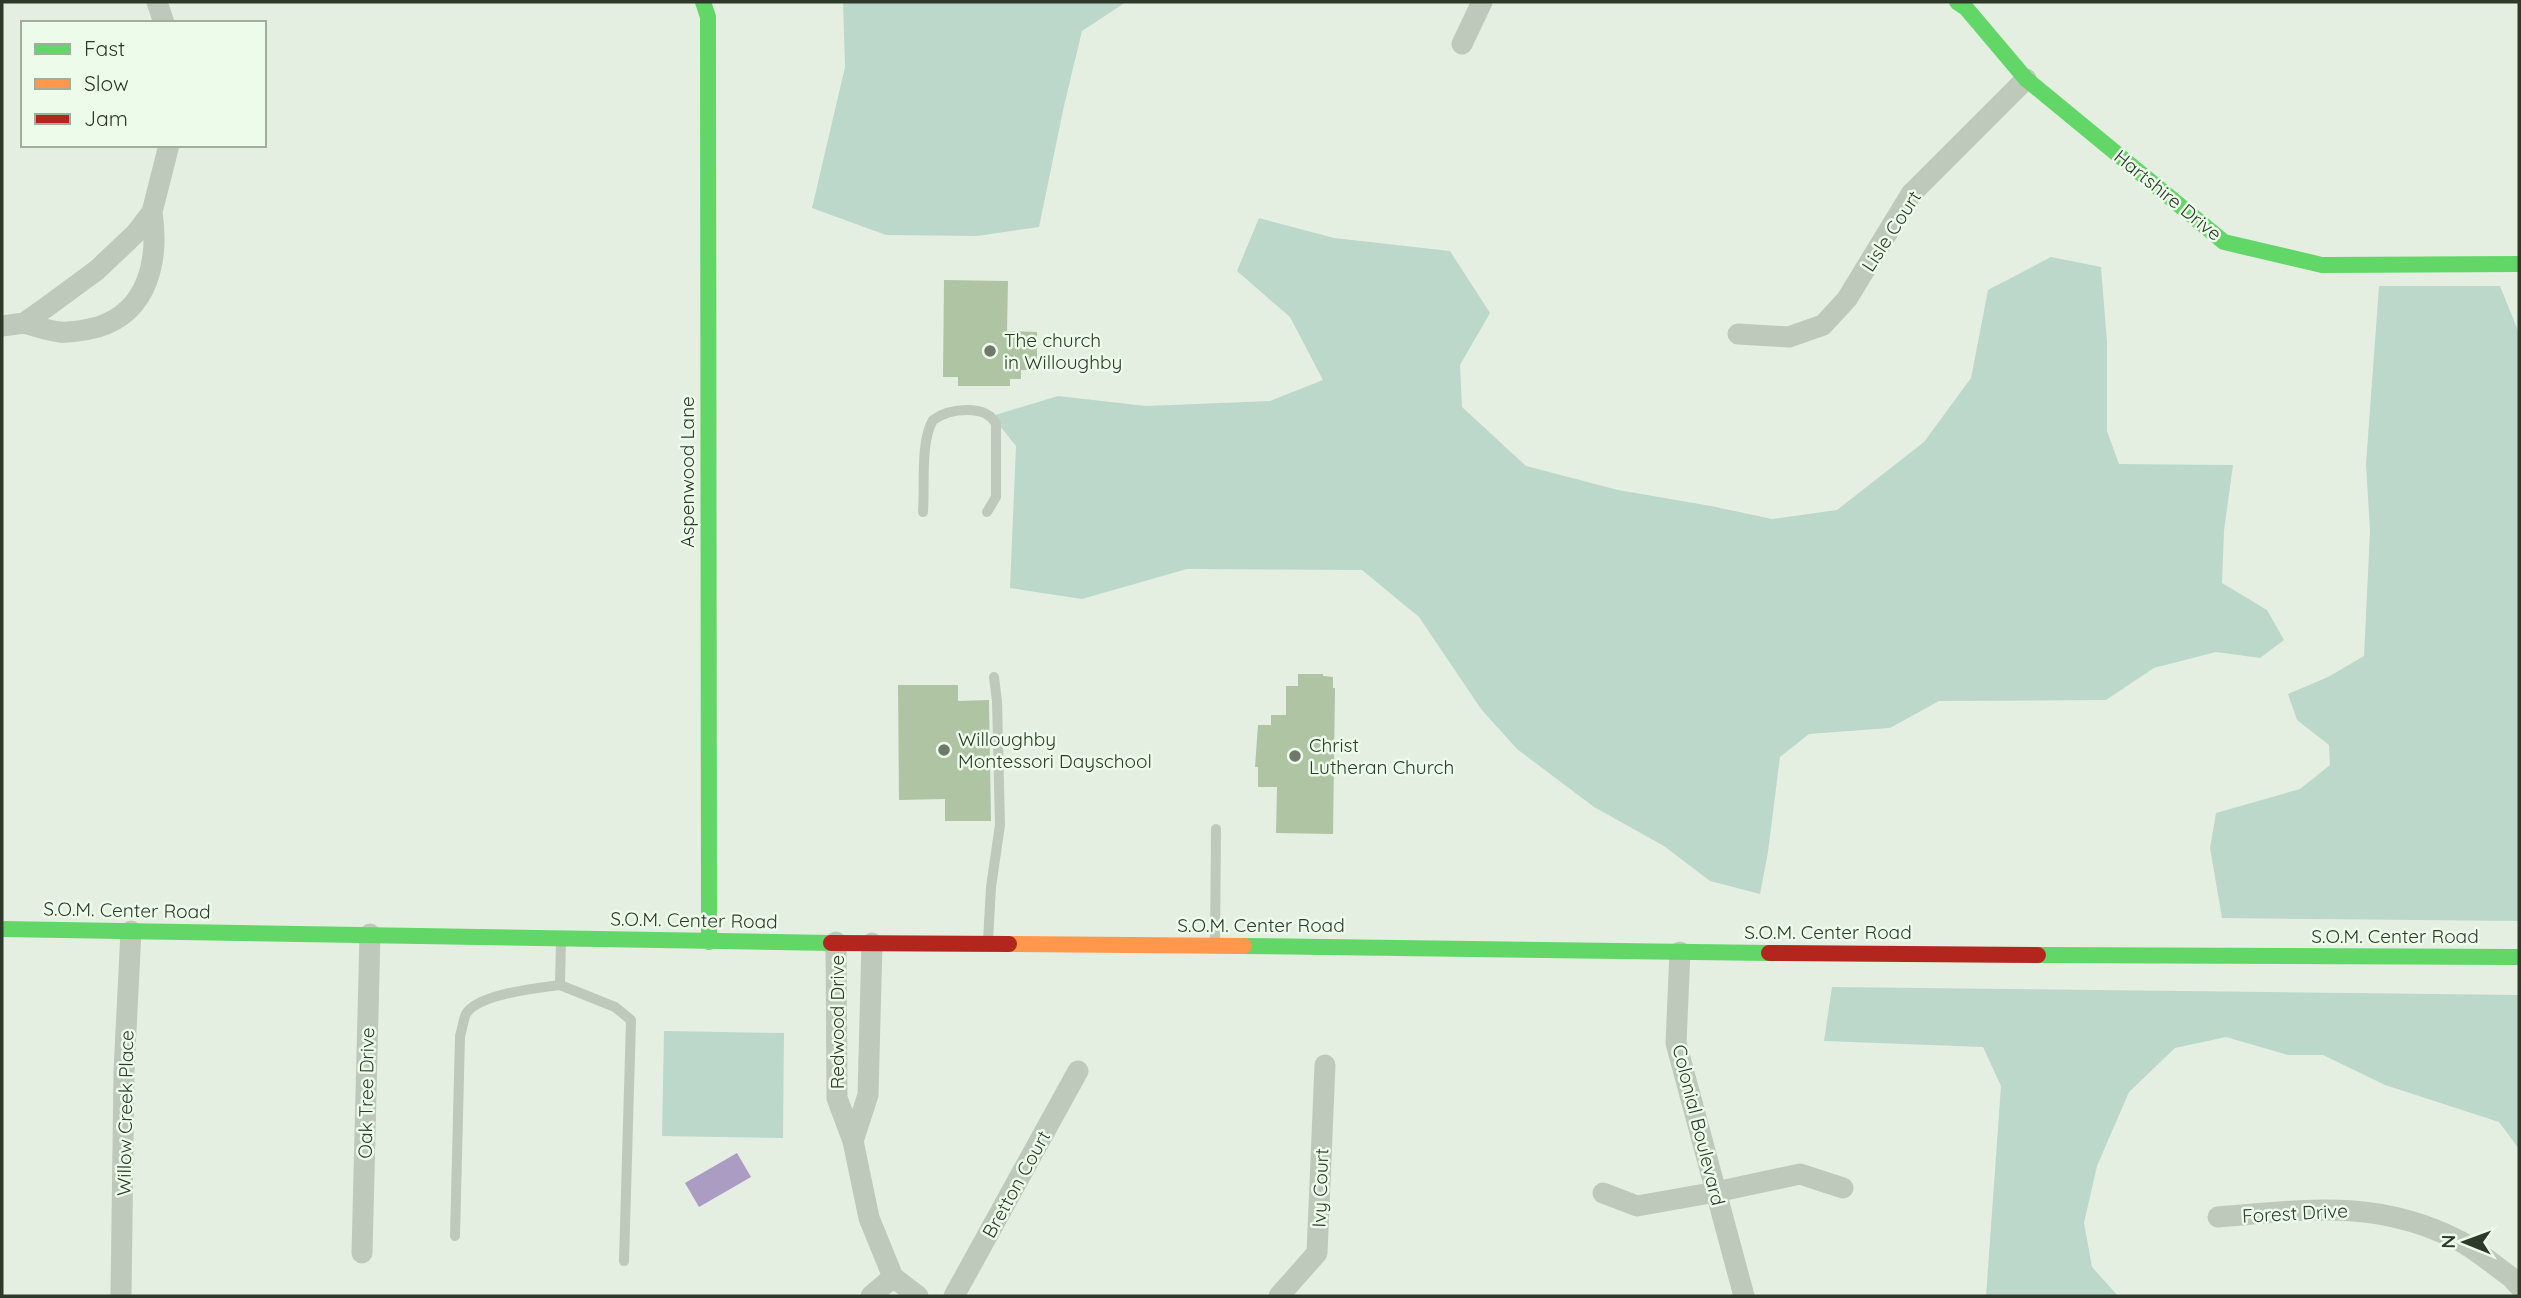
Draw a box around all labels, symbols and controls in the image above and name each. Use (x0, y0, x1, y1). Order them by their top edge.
legend (21, 21, 266, 147)
text: Fast (84, 35, 125, 61)
text: Slow (84, 70, 129, 96)
text: Jam (84, 105, 128, 131)
street label: Hartshire Drive (2109, 144, 2227, 246)
street label: Lisle Court (1856, 186, 1926, 276)
place label: The church in Willoughby (1004, 328, 1122, 374)
marker: The church in Willoughby (982, 343, 998, 359)
street label: Aspenwood Lane (675, 396, 699, 548)
place label: Willoughby Montessori Dayschool (958, 727, 1152, 773)
place label: Christ Lutheran Church (1309, 733, 1454, 779)
marker: Willoughby Montessori Dayschool (936, 742, 952, 758)
marker: Christ Lutheran Church (1287, 748, 1303, 764)
street label: S.O.M. Center Road (43, 897, 211, 923)
street label: S.O.M. Center Road (610, 907, 778, 933)
street label: S.O.M. Center Road (1177, 913, 1345, 937)
street label: S.O.M. Center Road (1744, 920, 1912, 944)
street label: S.O.M. Center Road (2311, 924, 2479, 948)
street label: Redwood Drive (825, 955, 849, 1089)
street label: Oak Tree Drive (353, 1027, 379, 1159)
street label: Willow Creek Place (112, 1030, 138, 1196)
street label: Colonial Boulevard (1667, 1042, 1731, 1208)
street label: Bretton Court (977, 1126, 1055, 1242)
street label: Ivy Court (1307, 1148, 1333, 1228)
street label: Forest Drive (2242, 1198, 2348, 1228)
north arrow (2430, 1207, 2500, 1277)
text: N (2436, 1235, 2460, 1249)

